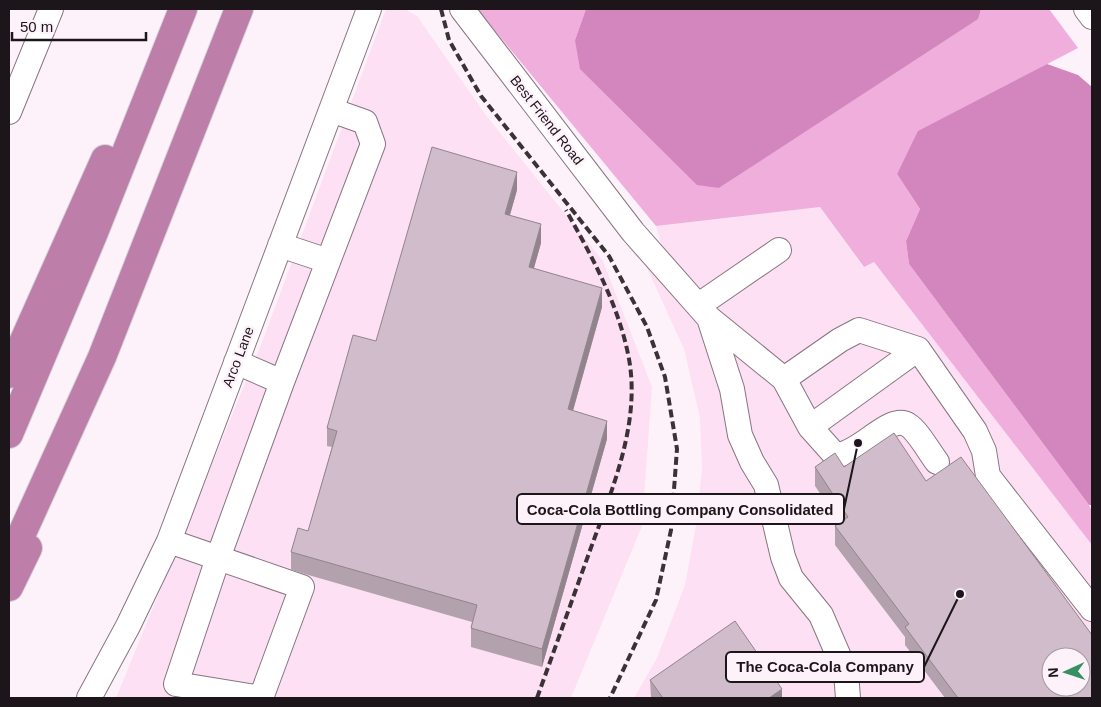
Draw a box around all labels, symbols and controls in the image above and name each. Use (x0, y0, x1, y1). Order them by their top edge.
scale bar (12, 10, 146, 42)
text: 50 m (20, 18, 53, 35)
street label: Best Friend Road (507, 72, 587, 168)
street label: Arco Lane (219, 324, 257, 390)
callout: Coca-Cola Bottling Company Consolidated (517, 494, 844, 524)
text: Coca-Cola Bottling Company Consolidated (527, 501, 833, 518)
north arrow (1041, 647, 1091, 697)
callout: The Coca-Cola Company (726, 652, 924, 682)
text: The Coca-Cola Company (736, 658, 914, 675)
text: N (1045, 667, 1061, 678)

